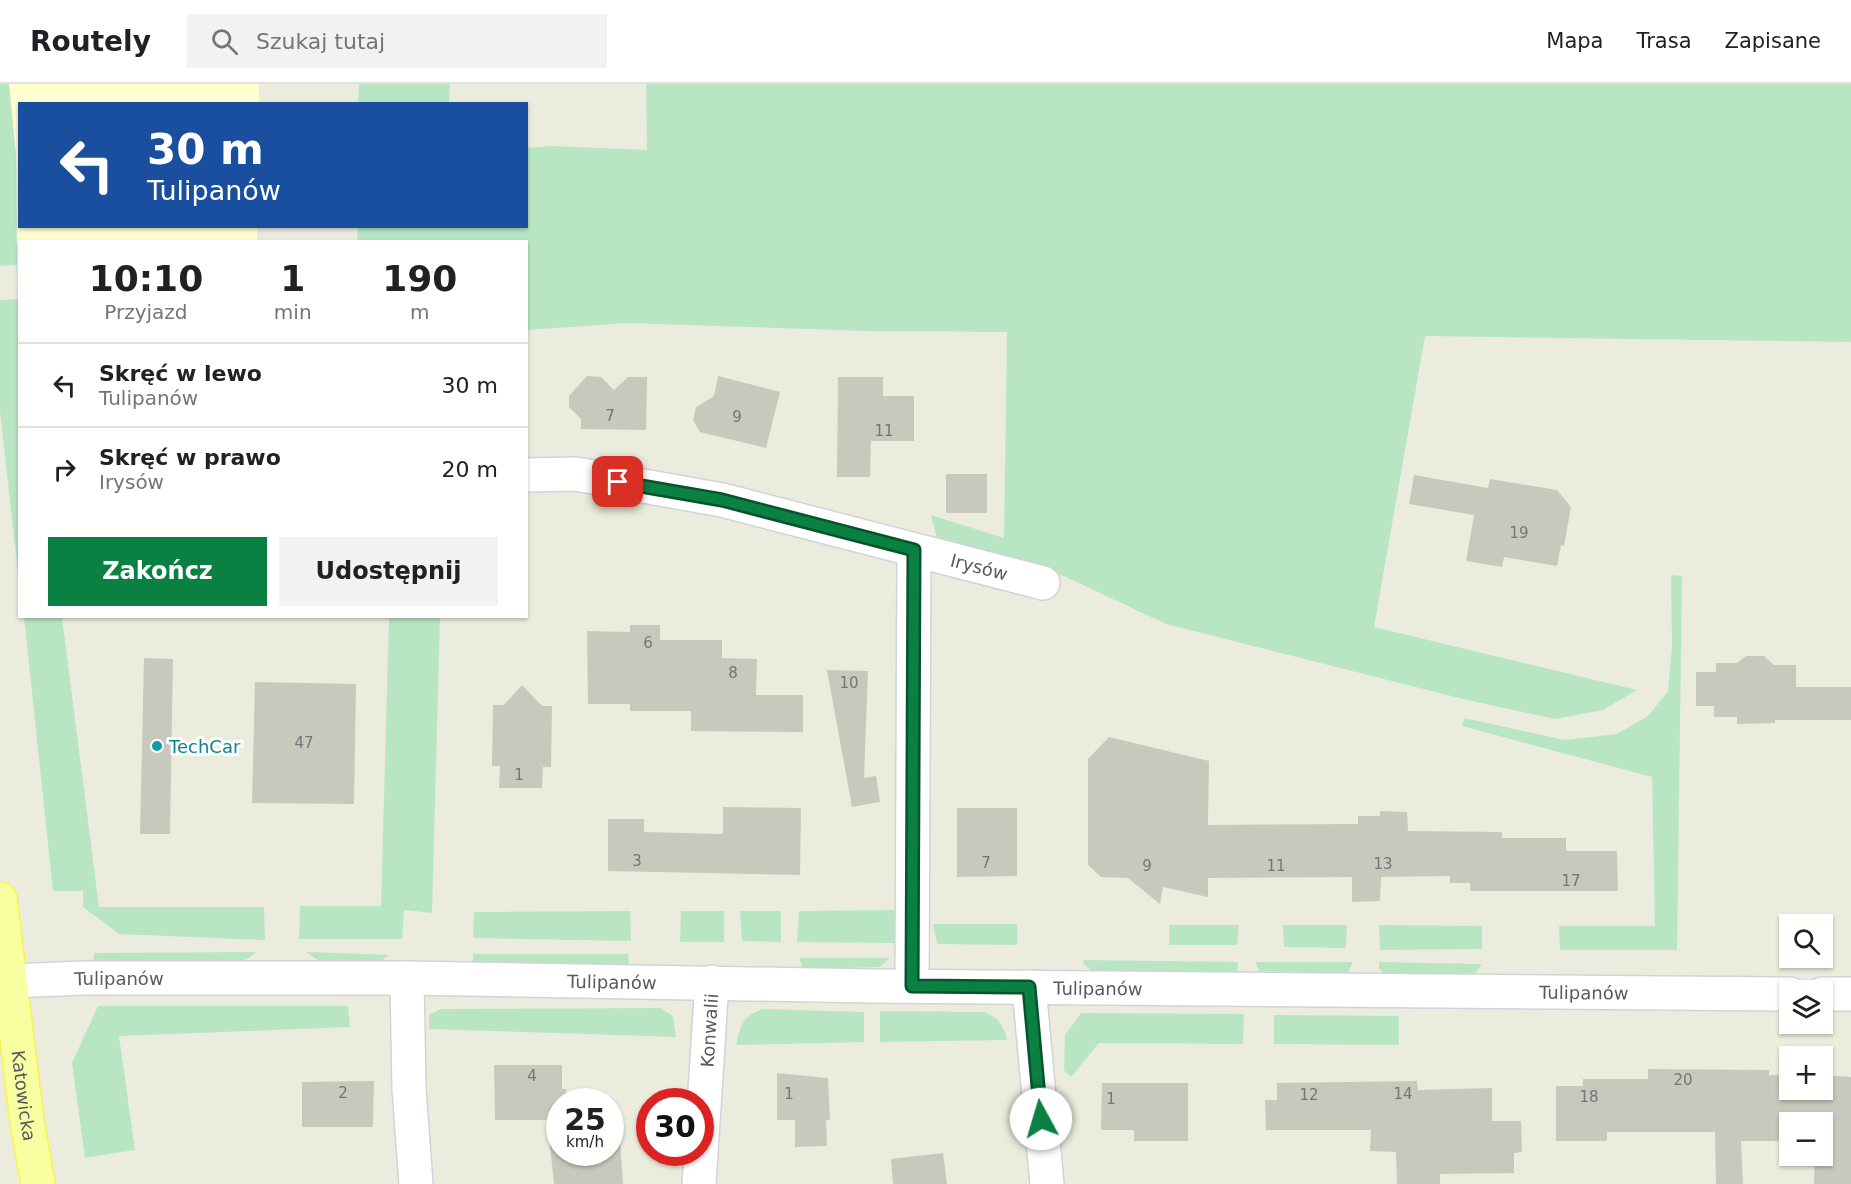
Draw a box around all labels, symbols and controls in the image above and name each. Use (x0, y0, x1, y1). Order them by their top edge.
search box (187, 14, 607, 68)
text: Routely (30, 25, 151, 58)
icon: search (208, 25, 241, 58)
text: Szukaj tutaj (256, 29, 385, 54)
text: Mapa (1546, 29, 1603, 53)
text: Trasa (1636, 29, 1692, 53)
text: Zapisane (1725, 29, 1821, 53)
text: 30 m (147, 125, 264, 174)
icon: left (48, 126, 126, 204)
text: Tulipanów (147, 175, 281, 206)
text: 10:10 (89, 258, 203, 299)
text: 1 (280, 258, 305, 299)
text: 190 (382, 258, 457, 299)
text: Przyjazd (104, 300, 188, 324)
text: min (274, 300, 312, 324)
text: m (410, 300, 430, 324)
text: Skręć w lewo (99, 361, 262, 386)
icon: left (48, 369, 81, 402)
text: 30 m (442, 373, 498, 398)
text: Tulipanów (99, 386, 198, 410)
house number: 7 (605, 407, 615, 425)
house number: 9 (732, 408, 742, 426)
house number: 11 (874, 422, 894, 440)
text: Skręć w prawo (99, 445, 281, 470)
icon: right (48, 453, 81, 486)
pin (592, 456, 643, 507)
text: 20 m (442, 457, 498, 482)
icon: arrive (601, 465, 634, 498)
text: Irysów (99, 470, 164, 494)
house number: 19 (1509, 524, 1529, 542)
button: Zakończ (48, 537, 267, 606)
button: Udostępnij (279, 537, 498, 606)
street label: Irysów (948, 549, 1010, 584)
house number: 6 (643, 634, 653, 652)
house number: 8 (728, 664, 738, 682)
house number: 10 (839, 674, 859, 692)
house number: 47 (294, 734, 314, 752)
place label: TechCar (168, 736, 241, 757)
marker: TechCar (150, 739, 164, 753)
house number: 1 (514, 766, 524, 784)
house number: 3 (632, 852, 642, 870)
house number: 7 (981, 854, 991, 872)
house number: 13 (1373, 855, 1393, 873)
house number: 9 (1142, 857, 1152, 875)
house number: 11 (1266, 857, 1286, 875)
house number: 17 (1561, 872, 1581, 890)
map controls (1779, 914, 1833, 1166)
button: search (1779, 914, 1833, 968)
street label: Tulipanów (73, 967, 164, 989)
street label: Tulipanów (566, 970, 657, 993)
street label: Tulipanów (1052, 977, 1143, 999)
button: layers (1779, 980, 1833, 1034)
street label: Tulipanów (1538, 981, 1629, 1003)
street label: Konwalii (696, 993, 722, 1068)
button: + (1779, 1046, 1833, 1100)
street label: Katowicka (8, 1049, 41, 1143)
house number: 4 (527, 1067, 537, 1085)
house number: 20 (1673, 1071, 1693, 1089)
house number: 2 (338, 1084, 348, 1102)
house number: 1 (784, 1085, 794, 1103)
house number: 14 (1393, 1085, 1413, 1103)
house number: 12 (1299, 1086, 1319, 1104)
position arrow (1009, 1087, 1073, 1151)
speed limit sign: 30 (636, 1088, 714, 1166)
house number: 18 (1579, 1088, 1599, 1106)
house number: 1 (1106, 1090, 1116, 1108)
text: 25 (564, 1102, 606, 1137)
button: − (1779, 1112, 1833, 1166)
text: km/h (566, 1133, 604, 1151)

